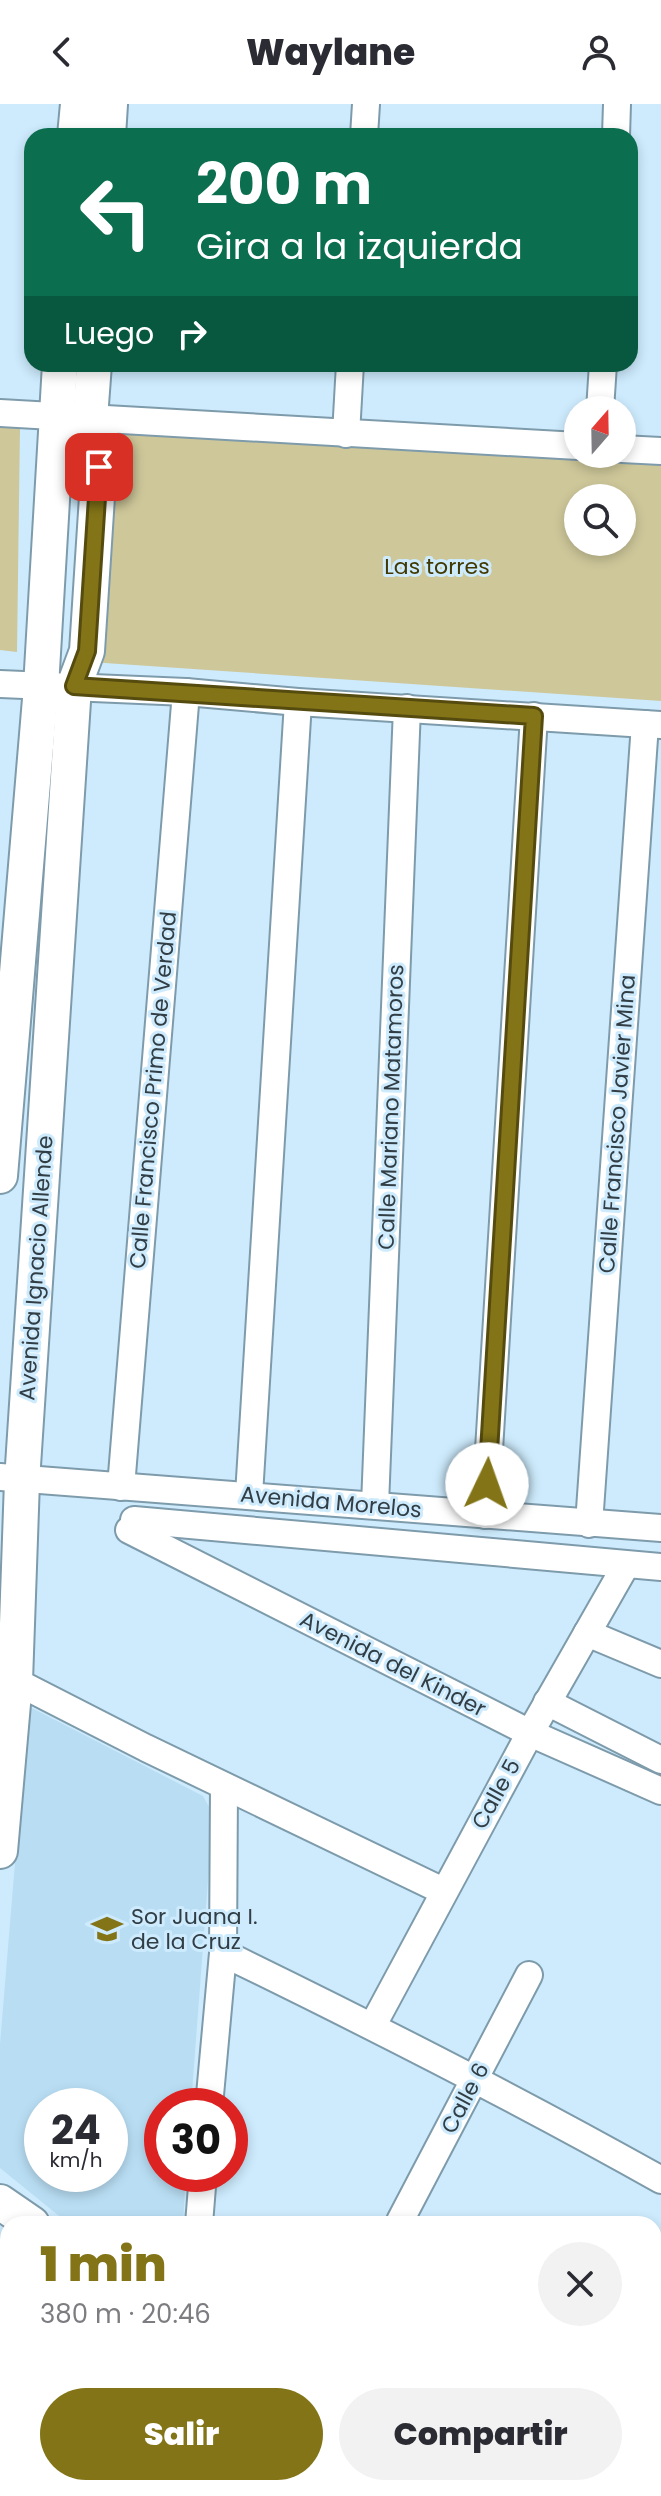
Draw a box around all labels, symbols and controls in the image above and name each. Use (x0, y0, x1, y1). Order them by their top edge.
text: Waylane (246, 27, 415, 78)
icon: back (40, 30, 84, 74)
icon: person (577, 30, 621, 74)
text: 200 m (196, 145, 372, 224)
icon: left (64, 160, 168, 264)
text: Gira a la izquierda (196, 221, 523, 272)
text: Luego (64, 312, 154, 355)
icon: right (170, 312, 214, 356)
north arrow (564, 396, 636, 468)
map controls (564, 396, 636, 556)
pin (65, 433, 133, 501)
icon: arrive (77, 445, 121, 489)
button: search (564, 484, 636, 556)
park label: Las torres (384, 551, 490, 582)
street label: Calle Francisco Primo de Verdad (122, 910, 184, 1270)
street label: Calle Mariano Matamoros (371, 964, 411, 1250)
street label: Calle Francisco Javier Mina (591, 974, 643, 1274)
street label: Avenida Ignacio Allende (11, 1134, 61, 1402)
position arrow (445, 1442, 529, 1526)
street label: Avenida Morelos (239, 1479, 423, 1525)
street label: Avenida del Kinder (295, 1604, 491, 1724)
street label: Calle 5 (464, 1753, 528, 1835)
place label: Sor Juana I. de la Cruz (131, 1901, 258, 1957)
school or university icon: Sor Juana I. de la Cruz (90, 1912, 124, 1946)
street label: Calle 6 (433, 2057, 497, 2139)
speed limit sign: 30 (144, 2088, 248, 2192)
text: 24 (51, 2102, 101, 2158)
text: km/h (49, 2146, 103, 2174)
text: 1 min (40, 2231, 167, 2298)
button: close (538, 2242, 622, 2326)
text: 380 m · 20:46 (40, 2296, 211, 2332)
button: Salir (40, 2388, 323, 2480)
button: Compartir (339, 2388, 622, 2480)

